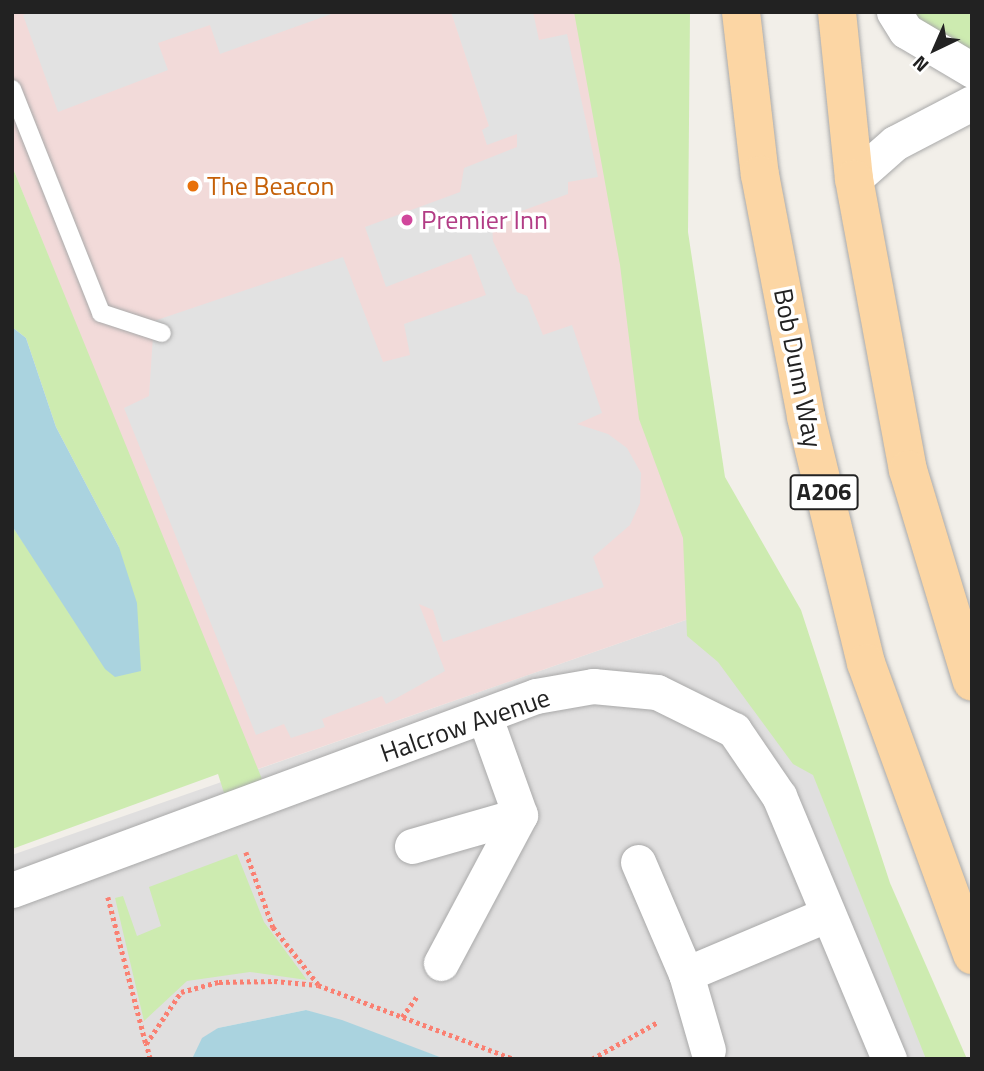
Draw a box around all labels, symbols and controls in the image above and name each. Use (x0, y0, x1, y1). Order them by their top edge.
north arrow (900, 14, 970, 84)
text: N (905, 49, 935, 79)
place label: The Beacon (207, 170, 335, 202)
marker: The Beacon (185, 178, 201, 194)
place label: Premier Inn (421, 204, 548, 236)
marker: Premier Inn (399, 212, 415, 228)
street label: Bob Dunn Way (767, 286, 829, 450)
road number: A206 (789, 472, 859, 512)
street label: Halcrow Avenue (376, 681, 554, 769)

